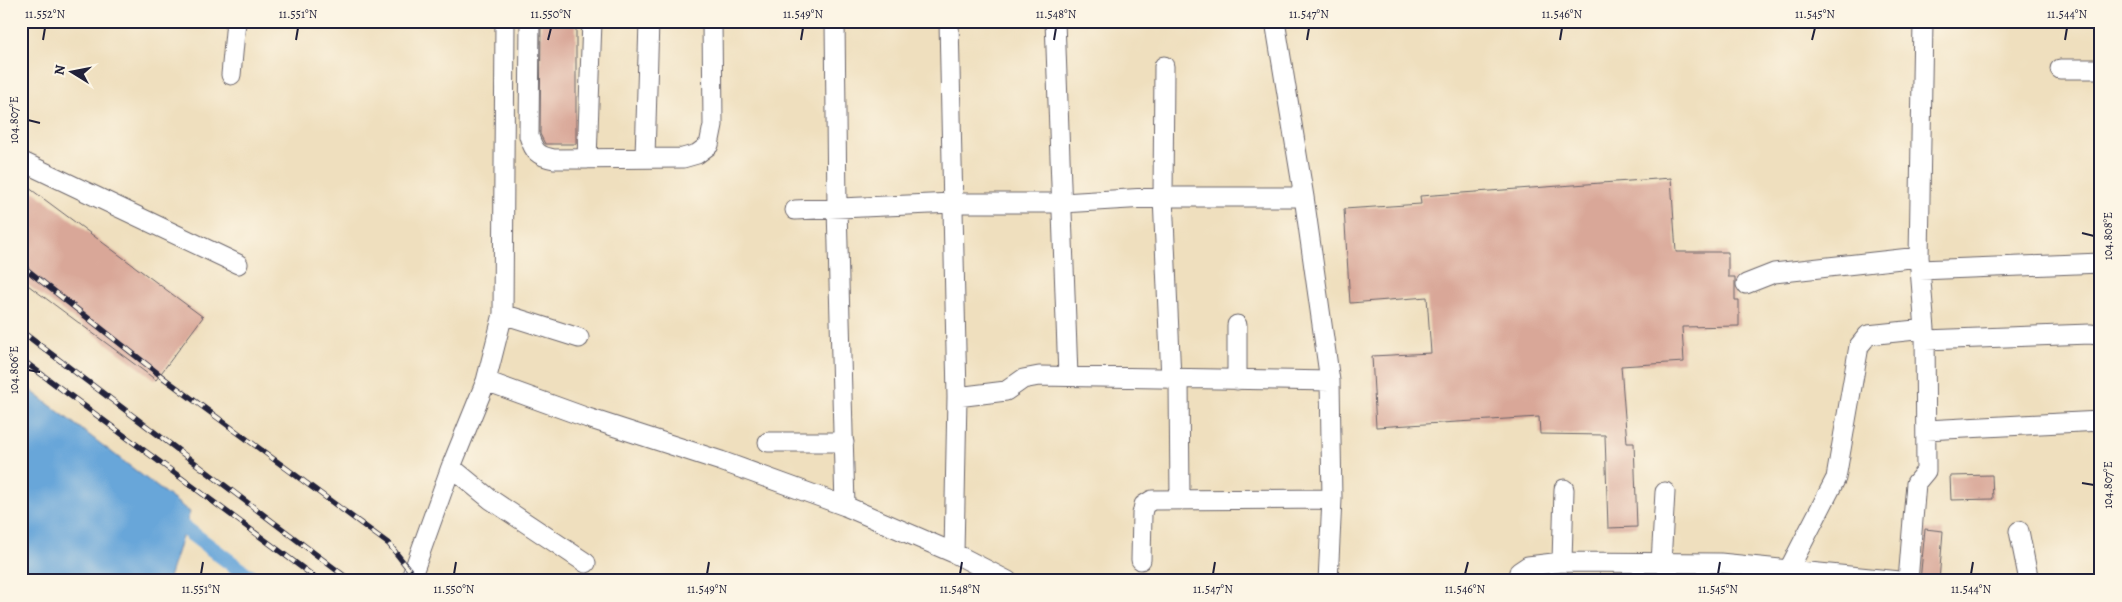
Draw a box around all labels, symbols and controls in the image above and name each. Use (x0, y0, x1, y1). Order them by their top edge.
text: 11.552°N (25, 6, 65, 22)
text: 11.551°N (279, 6, 318, 22)
text: 11.550°N (531, 6, 572, 22)
text: 11.549°N (783, 6, 823, 22)
text: 11.548°N (1036, 6, 1077, 22)
text: 11.547°N (1289, 6, 1329, 22)
text: 11.546°N (1542, 6, 1582, 22)
text: 11.545°N (1795, 6, 1835, 22)
text: 11.544°N (2047, 6, 2087, 22)
north arrow (48, 48, 98, 98)
text: N (49, 63, 70, 77)
text: 104.807°E (6, 96, 22, 144)
text: 104.808°E (2100, 212, 2116, 260)
text: 104.806°E (6, 346, 22, 394)
text: 104.807°E (2100, 461, 2116, 509)
text: 11.551°N (182, 581, 221, 597)
text: 11.550°N (434, 581, 475, 597)
text: 11.549°N (687, 581, 727, 597)
text: 11.548°N (940, 581, 981, 597)
text: 11.547°N (1193, 581, 1233, 597)
text: 11.546°N (1445, 581, 1485, 597)
text: 11.545°N (1698, 581, 1738, 597)
text: 11.544°N (1951, 581, 1991, 597)

